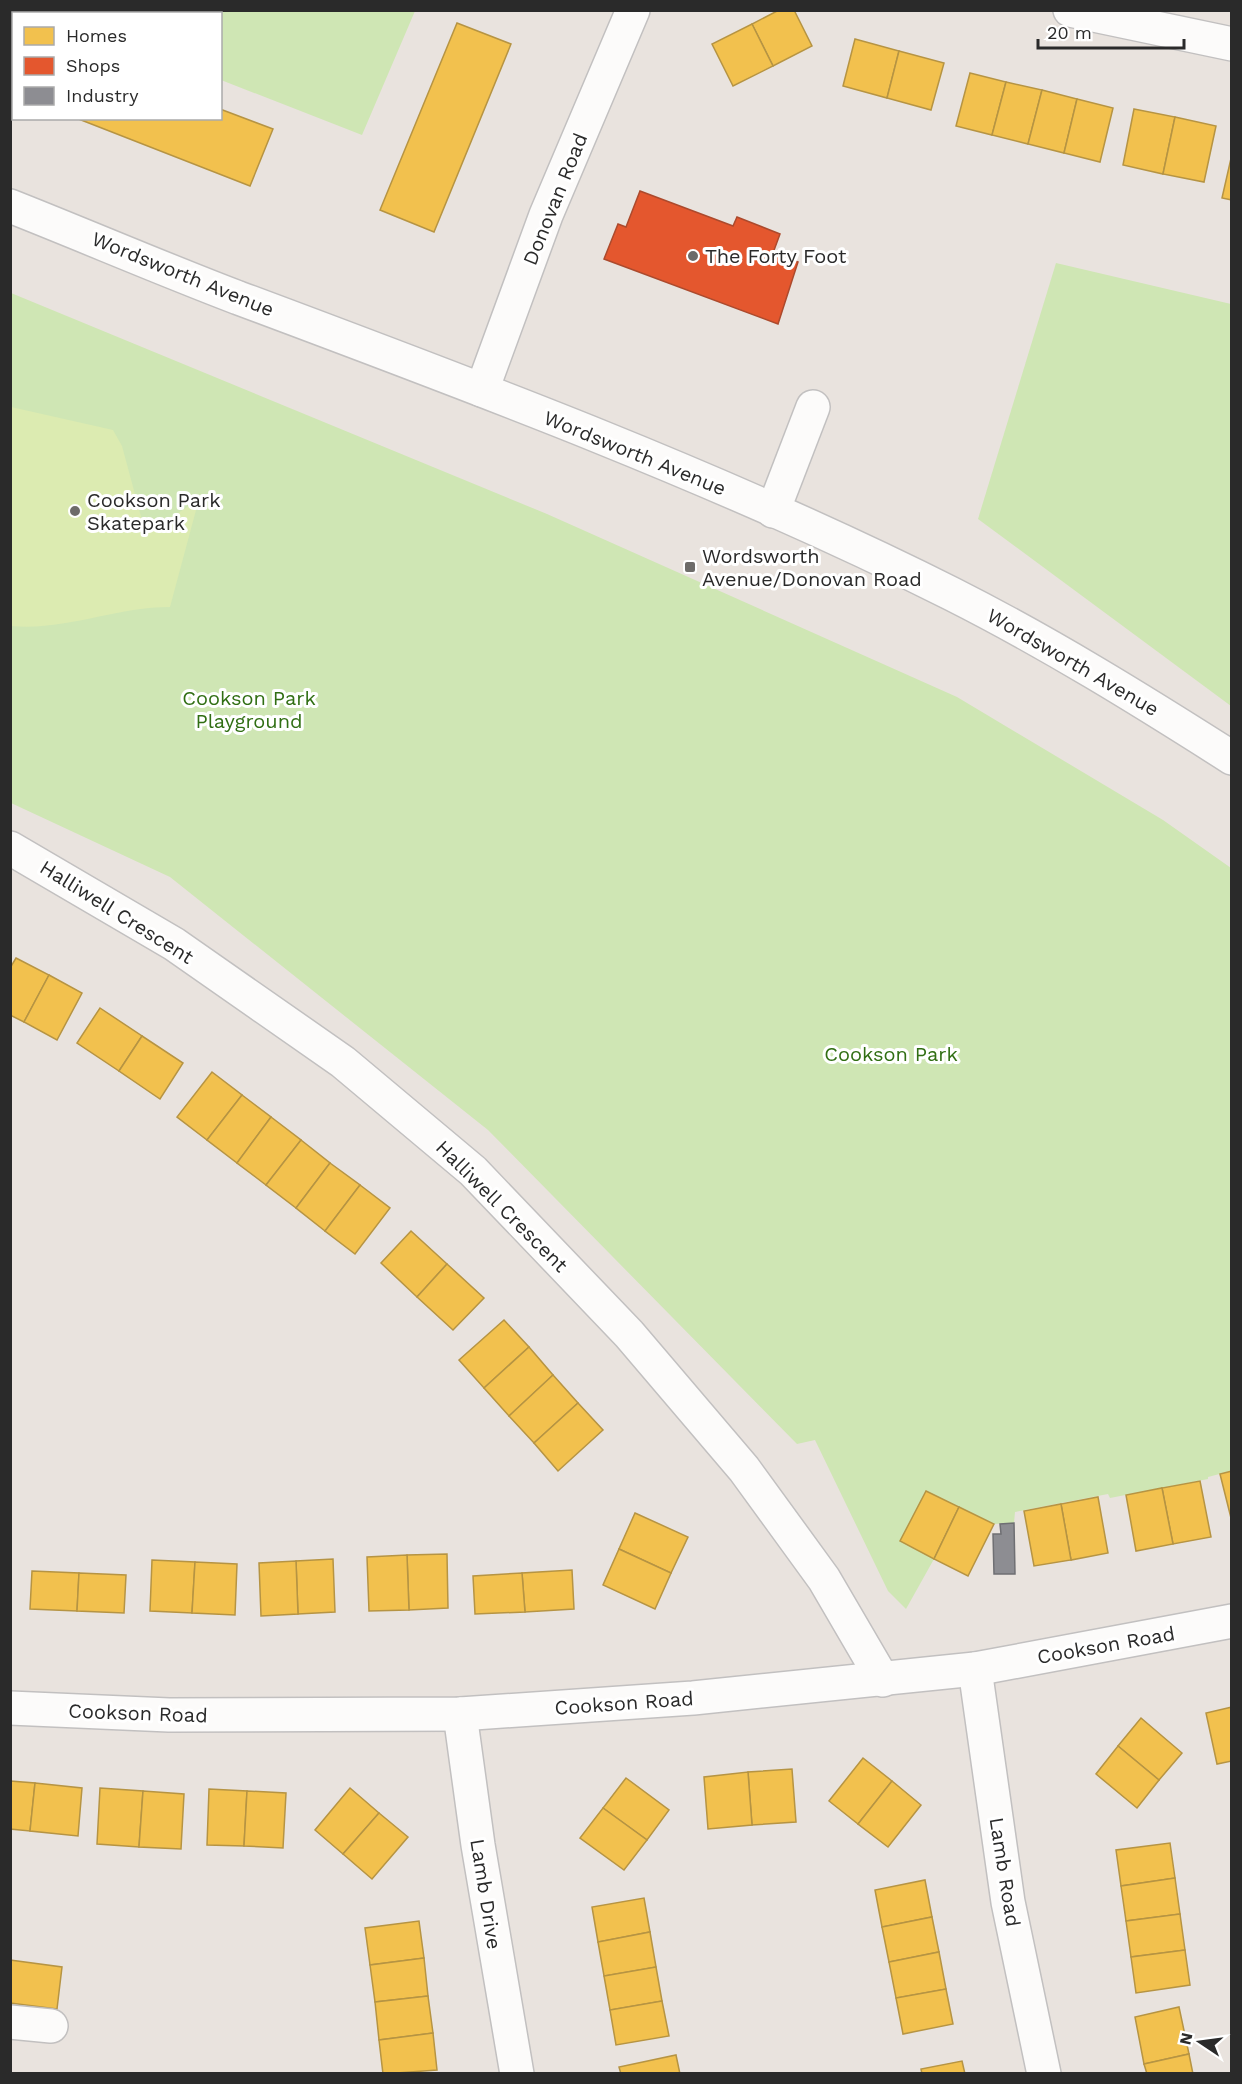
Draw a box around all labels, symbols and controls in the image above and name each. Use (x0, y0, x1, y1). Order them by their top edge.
legend (12, 12, 222, 120)
scale bar (1038, 12, 1184, 50)
text: 20 m (1047, 22, 1092, 43)
text: Homes (66, 25, 127, 46)
text: Shops (66, 55, 120, 76)
text: Industry (66, 85, 139, 106)
street label: Donovan Road (518, 129, 592, 269)
street label: Wordsworth Avenue (88, 226, 278, 322)
place label: The Forty Foot (705, 244, 847, 268)
marker: The Forty Foot (686, 249, 700, 263)
street label: Wordsworth Avenue (540, 405, 730, 501)
place label: Cookson Park Skatepark (87, 488, 221, 535)
marker: Cookson Park Skatepark (68, 504, 82, 518)
place label: Wordsworth Avenue/Donovan Road (702, 544, 922, 591)
marker: Wordsworth Avenue/Donovan Road (683, 560, 697, 574)
street label: Wordsworth Avenue (983, 603, 1163, 721)
park label: Cookson Park Playground (182, 686, 316, 733)
street label: Halliwell Crescent (36, 855, 199, 969)
park label: Cookson Park (824, 1042, 958, 1066)
street label: Halliwell Crescent (431, 1135, 573, 1277)
street label: Cookson Road (1035, 1621, 1177, 1669)
street label: Cookson Road (554, 1686, 694, 1720)
street label: Cookson Road (68, 1699, 208, 1727)
street label: Lamb Road (985, 1816, 1025, 1928)
street label: Lamb Drive (465, 1837, 507, 1951)
north arrow (1170, 2012, 1230, 2072)
text: N (1175, 2031, 1196, 2047)

